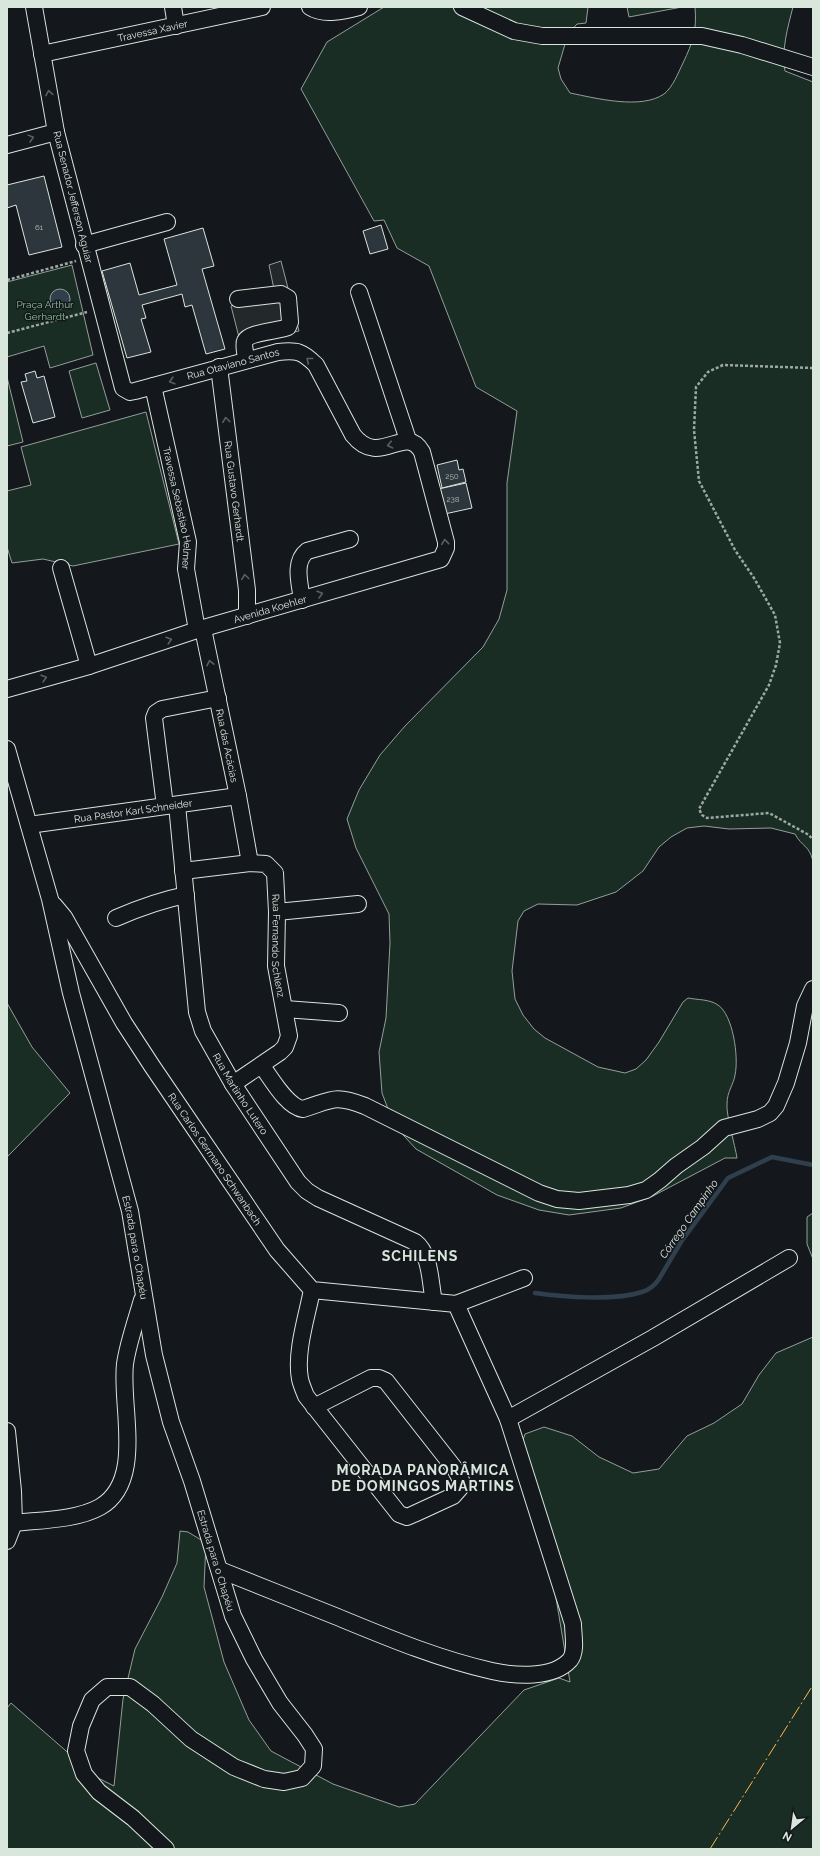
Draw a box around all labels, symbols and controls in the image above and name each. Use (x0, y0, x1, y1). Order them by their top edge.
street label: Travessa Xavier (117, 17, 189, 43)
one-way arrow (45, 90, 54, 96)
street label: Rua Senador Jefferson Aguiar (51, 130, 95, 265)
one-way arrow (28, 134, 35, 143)
house number: 61 (35, 222, 44, 232)
park label: Praça Arthur Gerhardt (16, 299, 74, 322)
street label: Rua Otaviano Santos (186, 346, 281, 382)
one-way arrow (307, 357, 314, 364)
one-way arrow (169, 376, 176, 385)
one-way arrow (221, 417, 230, 423)
street label: Rua Gustavo Gerhardt (223, 440, 246, 543)
one-way arrow (387, 441, 393, 449)
street label: Travessa Sebastiao Helmer (161, 446, 193, 571)
house number: 250 (445, 471, 459, 481)
house number: 238 (446, 494, 460, 504)
one-way arrow (441, 539, 450, 546)
one-way arrow (241, 574, 250, 580)
one-way arrow (316, 590, 323, 599)
street label: Avenida Koehler (232, 593, 308, 625)
one-way arrow (165, 636, 172, 644)
one-way arrow (207, 660, 215, 667)
one-way arrow (41, 674, 48, 683)
street label: Rua das Acácias (214, 708, 240, 783)
street label: Rua Pastor Karl Schneider (73, 797, 193, 824)
street label: Rua Fernando Schlenz (270, 893, 287, 998)
street label: Rua Martinho Lutero (211, 1051, 270, 1136)
street label: Rua Carlos Germano Schwanbach (166, 1091, 264, 1227)
water label: Córrego Campinho (657, 1177, 721, 1261)
street label: Estrada para o Chapéu (121, 1194, 150, 1300)
district label: SCHILENS (382, 1248, 458, 1264)
district label: MORADA PANORÂMICA DE DOMINGOS MARTINS (331, 1461, 515, 1494)
street label: Estrada para o Chapéu (196, 1508, 237, 1613)
north arrow (772, 1808, 812, 1848)
text: N (781, 1829, 794, 1844)

